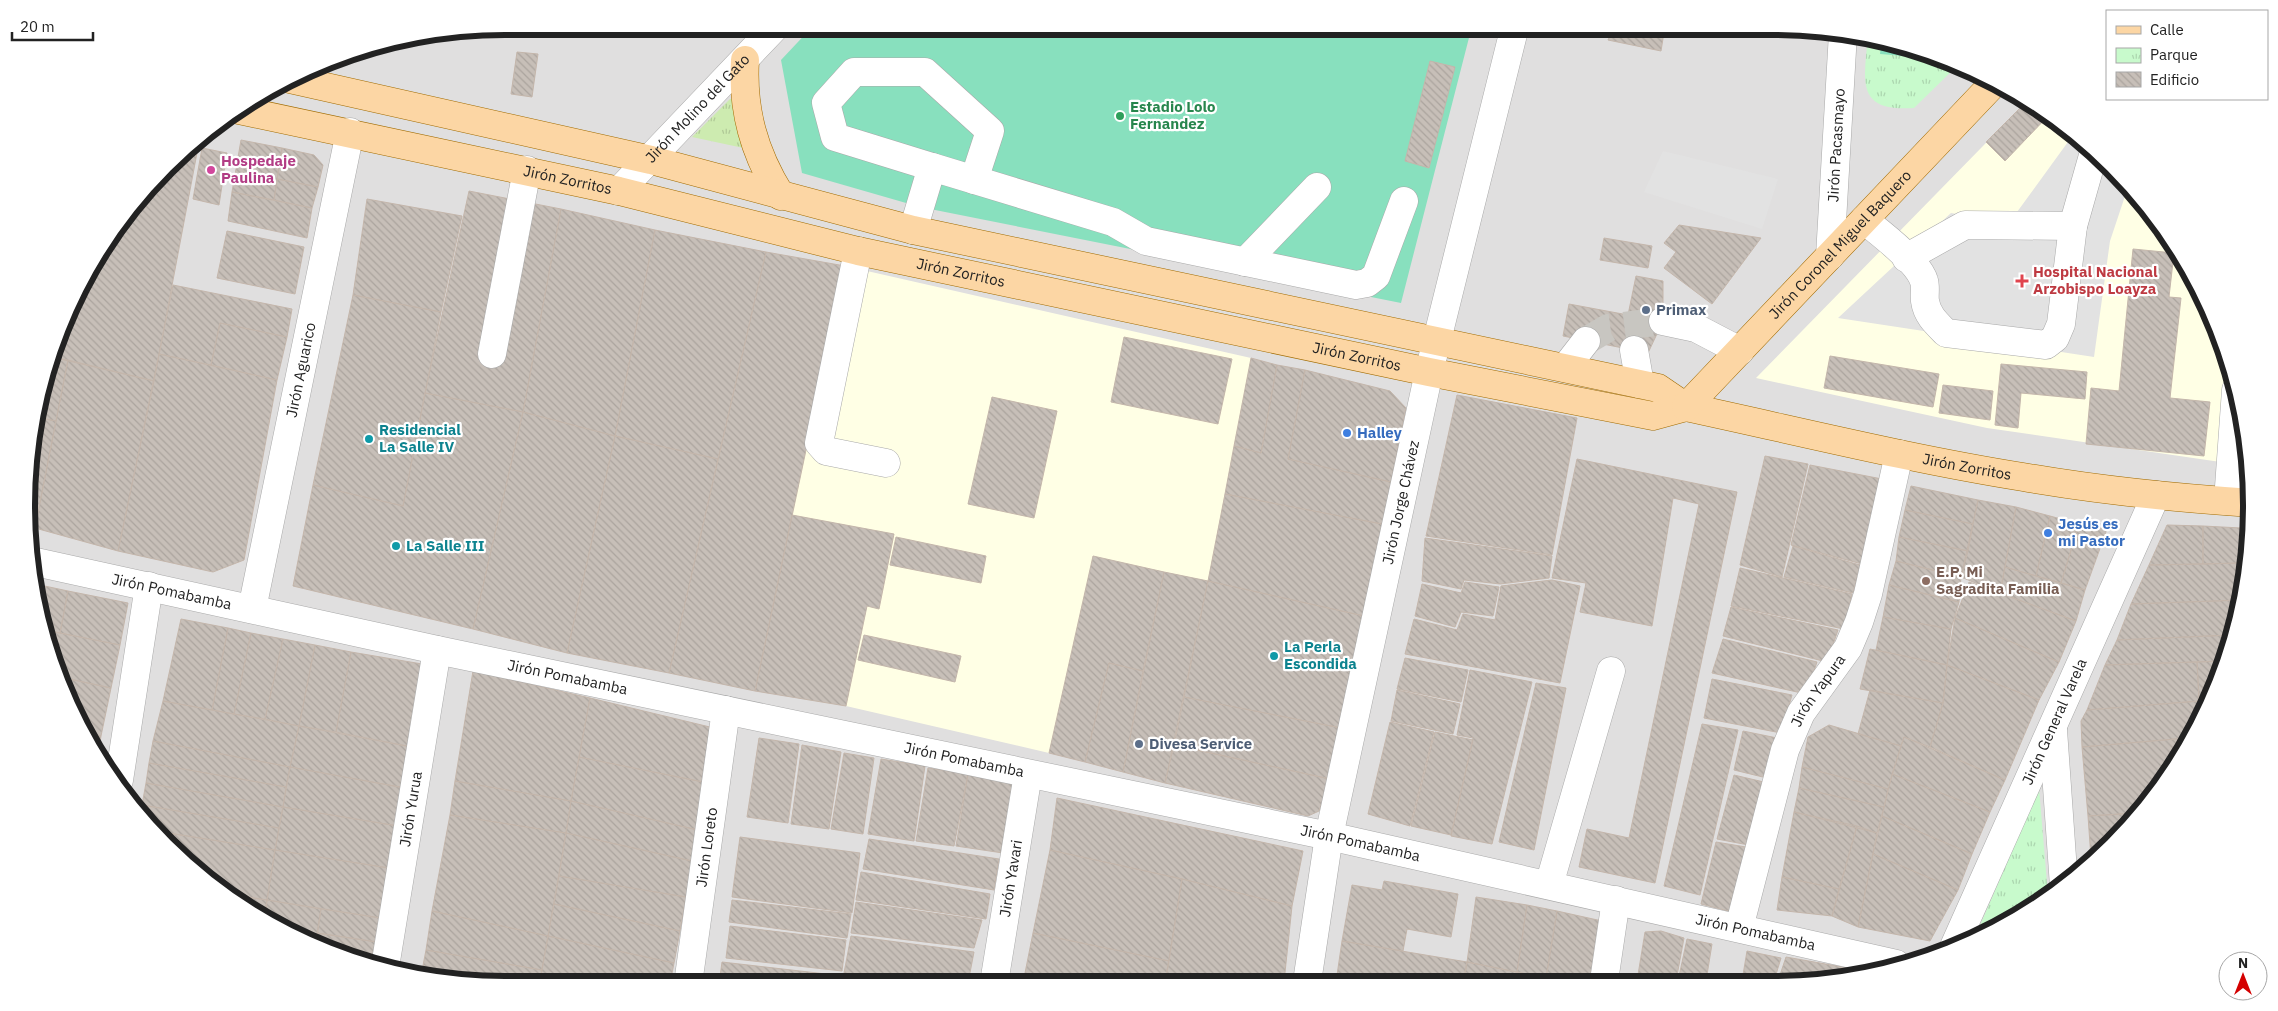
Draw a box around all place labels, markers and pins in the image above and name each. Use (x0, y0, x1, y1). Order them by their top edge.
place label: Estadio Lolo Fernandez (1130, 97, 1216, 133)
marker: Estadio Lolo Fernandez (1114, 110, 1126, 122)
place label: Hospedaje Paulina (221, 151, 296, 187)
marker: Hospedaje Paulina (205, 164, 217, 176)
place label: Hospital Nacional Arzobispo Loayza (2033, 262, 2158, 298)
marker: Hospital Nacional Arzobispo Loayza (2015, 274, 2029, 288)
place label: Primax (1656, 300, 1707, 319)
marker: Primax (1640, 304, 1652, 316)
place label: Residencial La Salle IV (379, 420, 461, 456)
place label: Halley (1357, 423, 1402, 442)
marker: Halley (1341, 427, 1353, 439)
marker: Residencial La Salle IV (363, 433, 375, 445)
place label: Jesús es mi Pastor (2058, 514, 2125, 550)
marker: Jesús es mi Pastor (2042, 527, 2054, 539)
place label: La Salle III (406, 536, 484, 555)
marker: La Salle III (390, 540, 402, 552)
place label: E.P. Mi Sagradita Familia (1936, 562, 2060, 598)
marker: E.P. Mi Sagradita Familia (1920, 575, 1932, 587)
place label: La Perla Escondida (1284, 637, 1357, 673)
marker: La Perla Escondida (1268, 650, 1280, 662)
place label: Divesa Service (1149, 734, 1252, 753)
marker: Divesa Service (1133, 738, 1145, 750)

